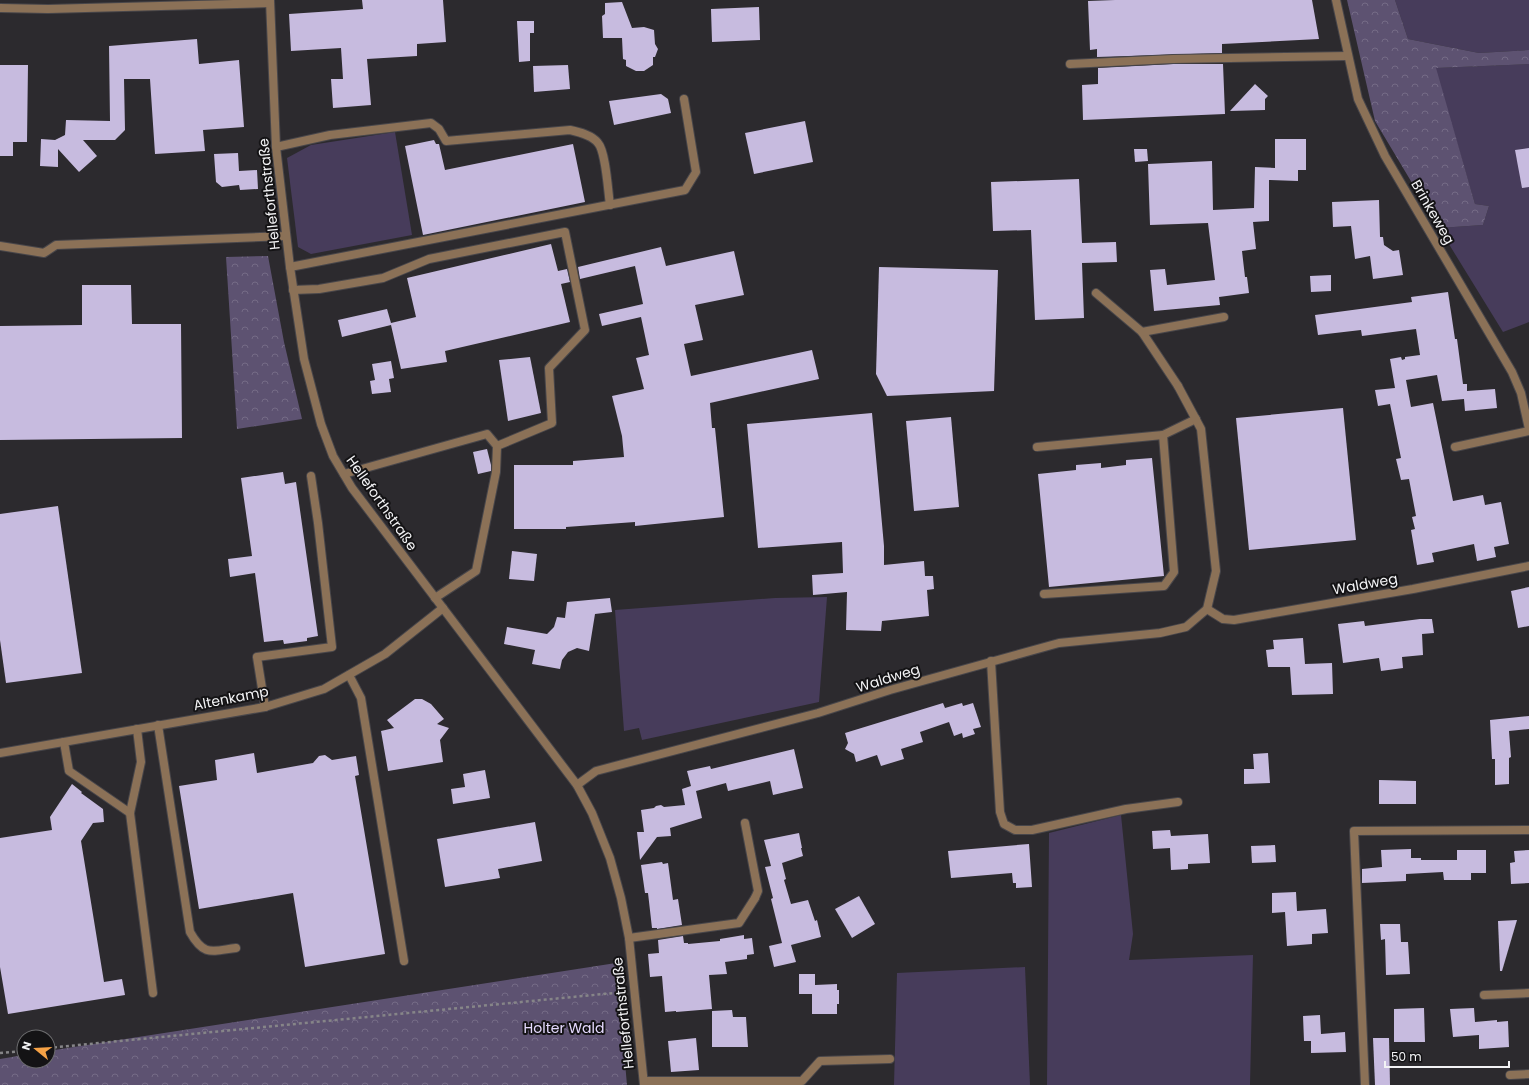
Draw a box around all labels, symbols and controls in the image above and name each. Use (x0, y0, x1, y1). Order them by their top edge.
street label: Helleforthstraße (253, 137, 285, 251)
street label: Brinkeweg (1406, 176, 1460, 248)
street label: Helleforthstraße (342, 451, 423, 555)
street label: Waldweg (1331, 568, 1399, 600)
street label: Waldweg (854, 659, 922, 697)
street label: Altenkamp (192, 681, 270, 715)
street label: Helleforthstraße (607, 956, 639, 1070)
park label: Holter Wald (524, 1018, 604, 1038)
north arrow (16, 1029, 56, 1069)
text: N (18, 1039, 35, 1052)
scale bar (1385, 1043, 1509, 1069)
text: 50 m (1391, 1048, 1422, 1065)

